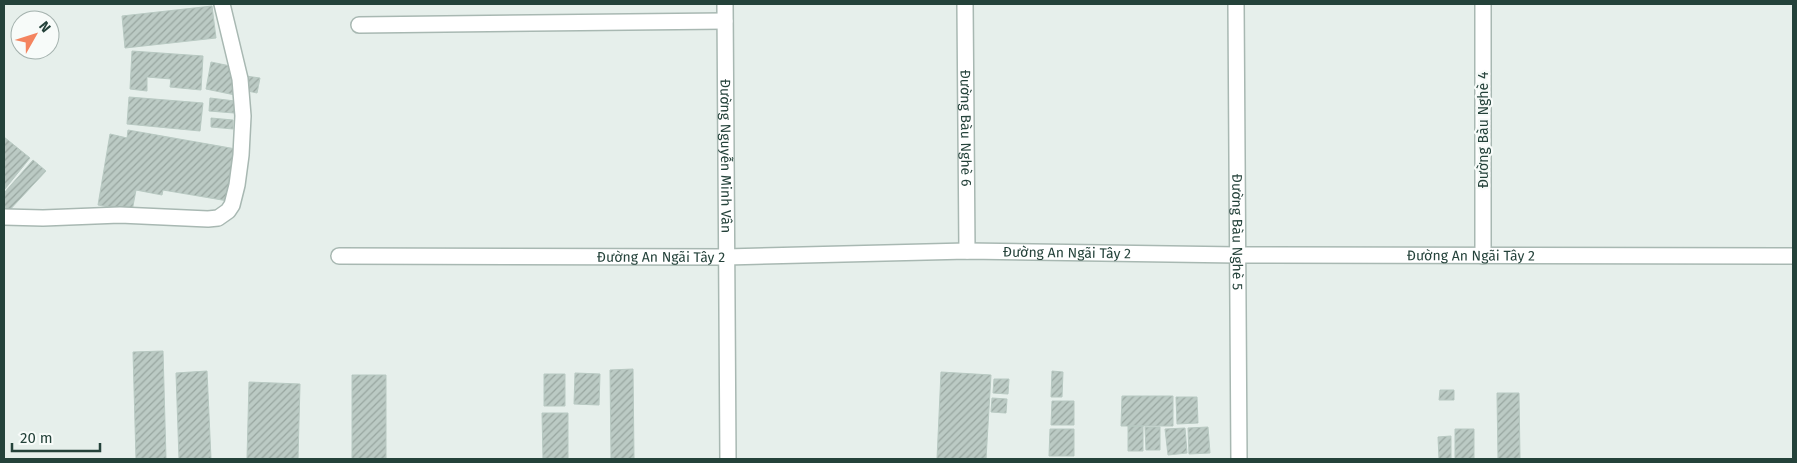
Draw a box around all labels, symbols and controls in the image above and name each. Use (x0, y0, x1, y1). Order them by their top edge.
north arrow (10, 10, 60, 60)
text: N (35, 18, 54, 36)
street label: Đường Bàu Nghè 6 (957, 70, 974, 186)
street label: Đường Bàu Nghè 4 (1475, 71, 1492, 188)
street label: Đường Nguyễn Minh Vân (716, 79, 735, 233)
street label: Đường Bàu Nghè 5 (1228, 174, 1246, 290)
street label: Đường An Ngãi Tây 2 (1003, 244, 1131, 262)
street label: Đường An Ngãi Tây 2 (1407, 247, 1535, 265)
street label: Đường An Ngãi Tây 2 (597, 249, 725, 266)
scale bar (12, 420, 100, 452)
text: 20 m (20, 429, 53, 447)

